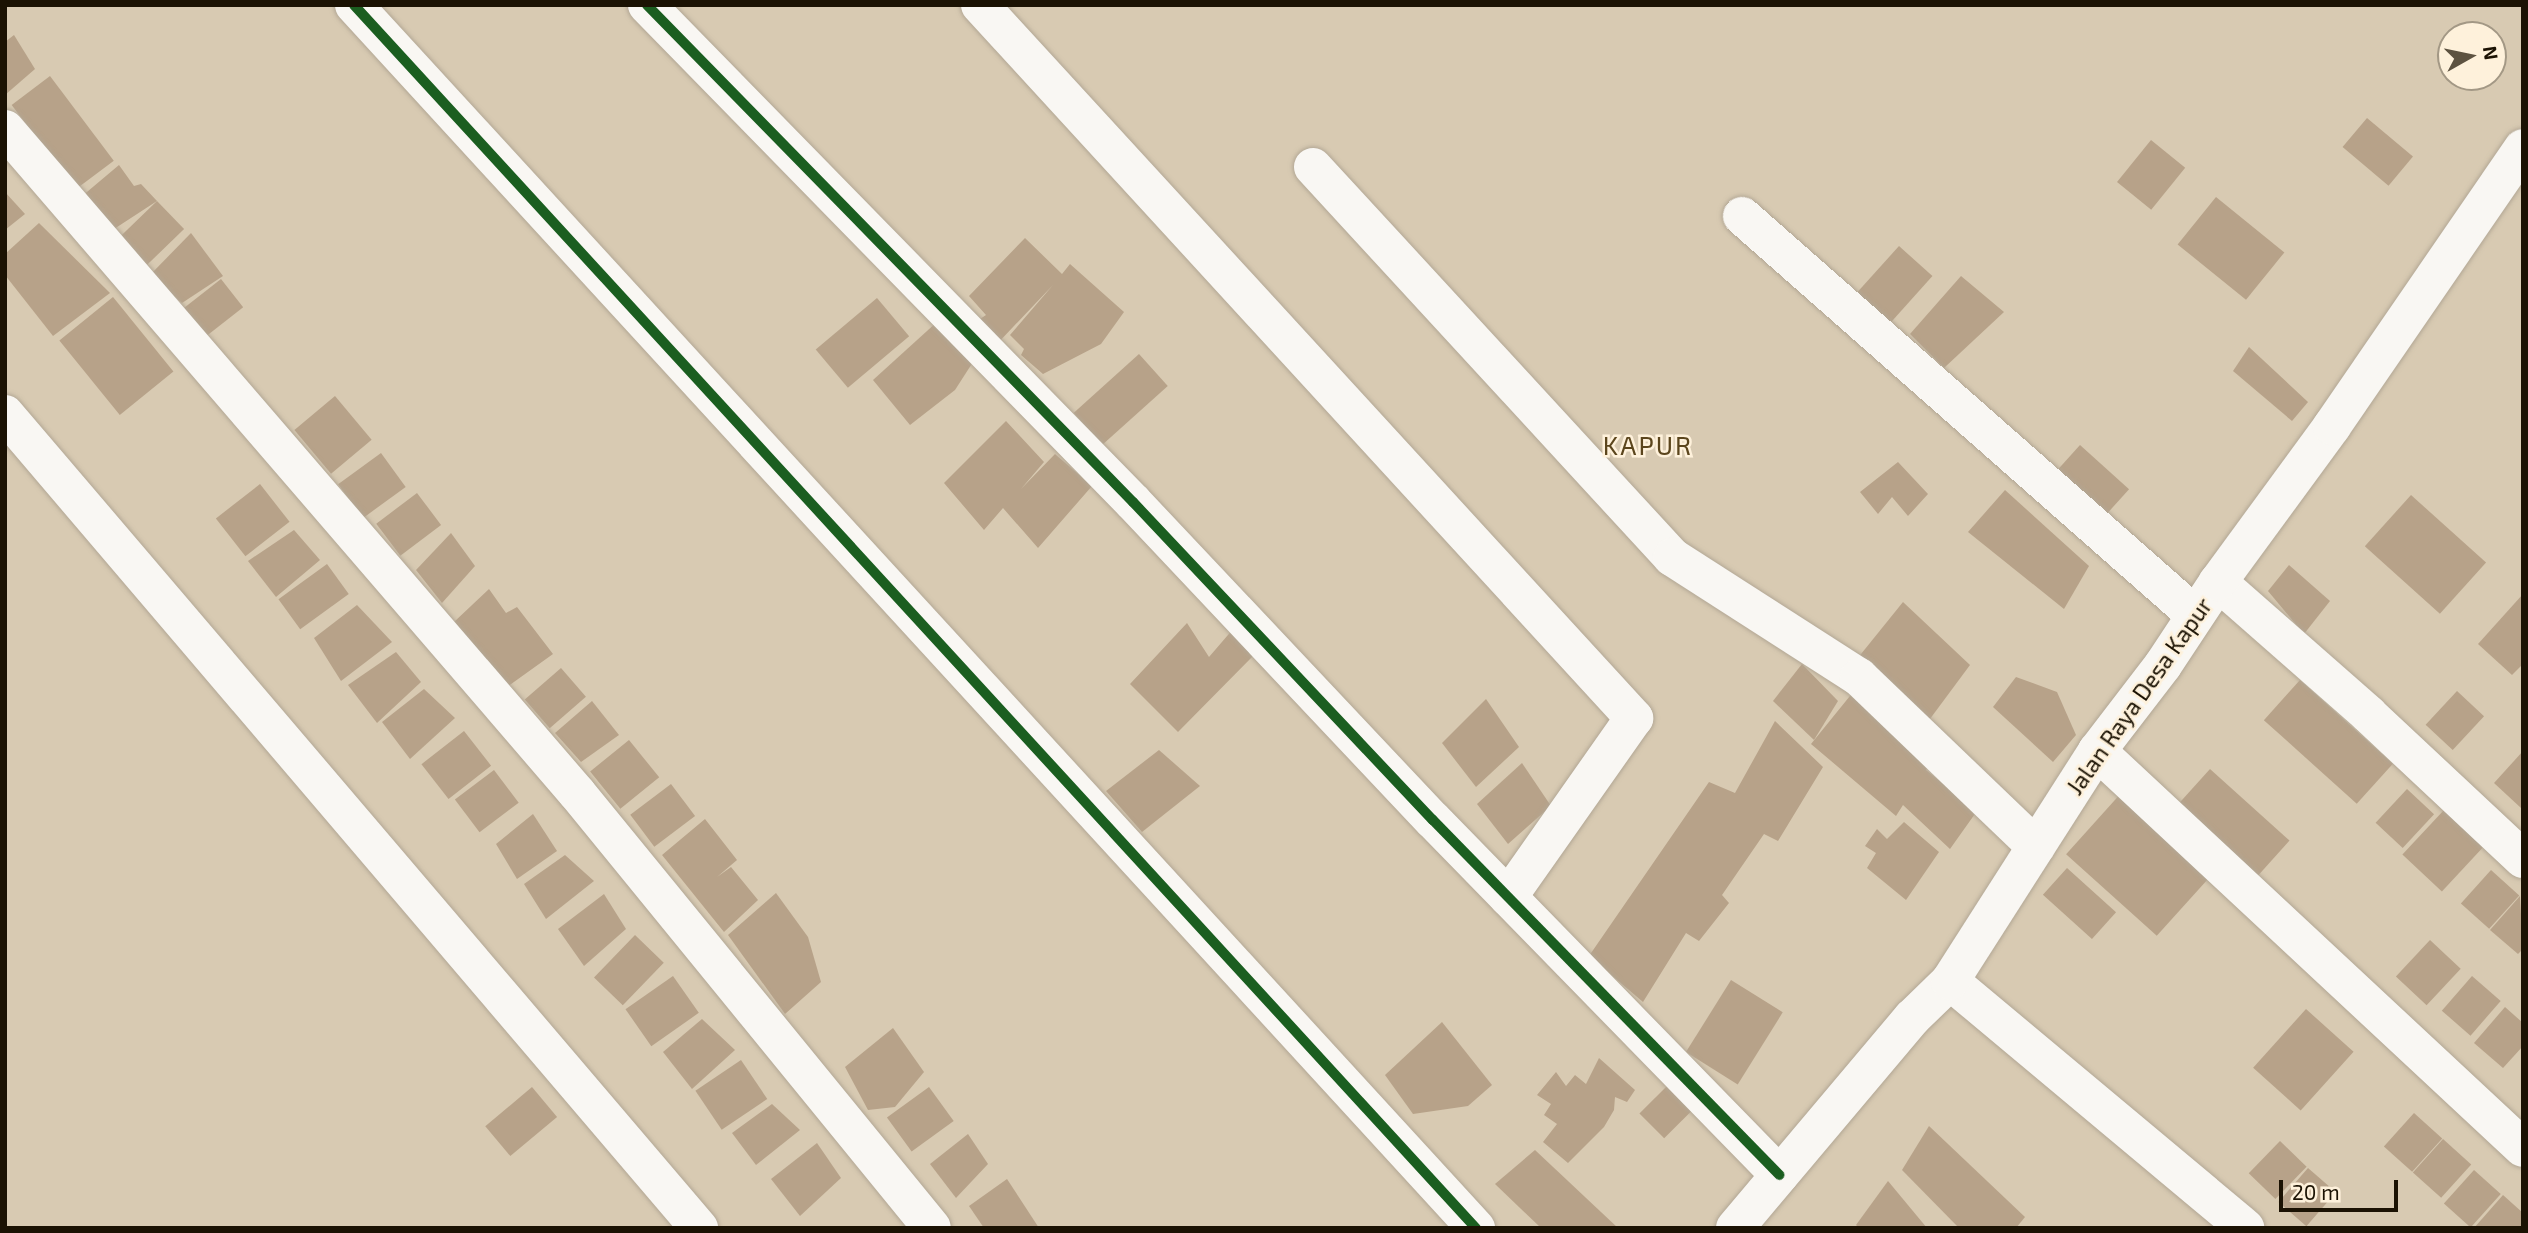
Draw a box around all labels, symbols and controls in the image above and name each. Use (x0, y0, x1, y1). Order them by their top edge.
north arrow (2437, 21, 2507, 91)
text: N (2479, 44, 2504, 62)
district label: KAPUR (1603, 429, 1693, 461)
street label: Jalan Raya Desa Kapur (2061, 592, 2217, 800)
scale bar (2283, 1166, 2402, 1210)
text: 20 m (2292, 1179, 2340, 1204)

